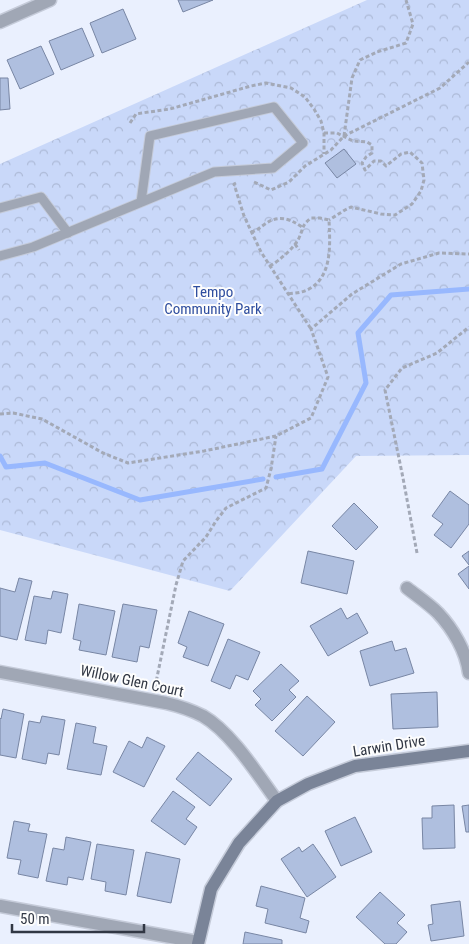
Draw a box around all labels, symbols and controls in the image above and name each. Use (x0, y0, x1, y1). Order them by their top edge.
park label: Tempo Community Park (164, 283, 262, 318)
street label: Willow Glen Court (79, 661, 185, 701)
street label: Larwin Drive (352, 731, 426, 761)
scale bar (12, 902, 145, 934)
text: 50 m (20, 910, 50, 928)

